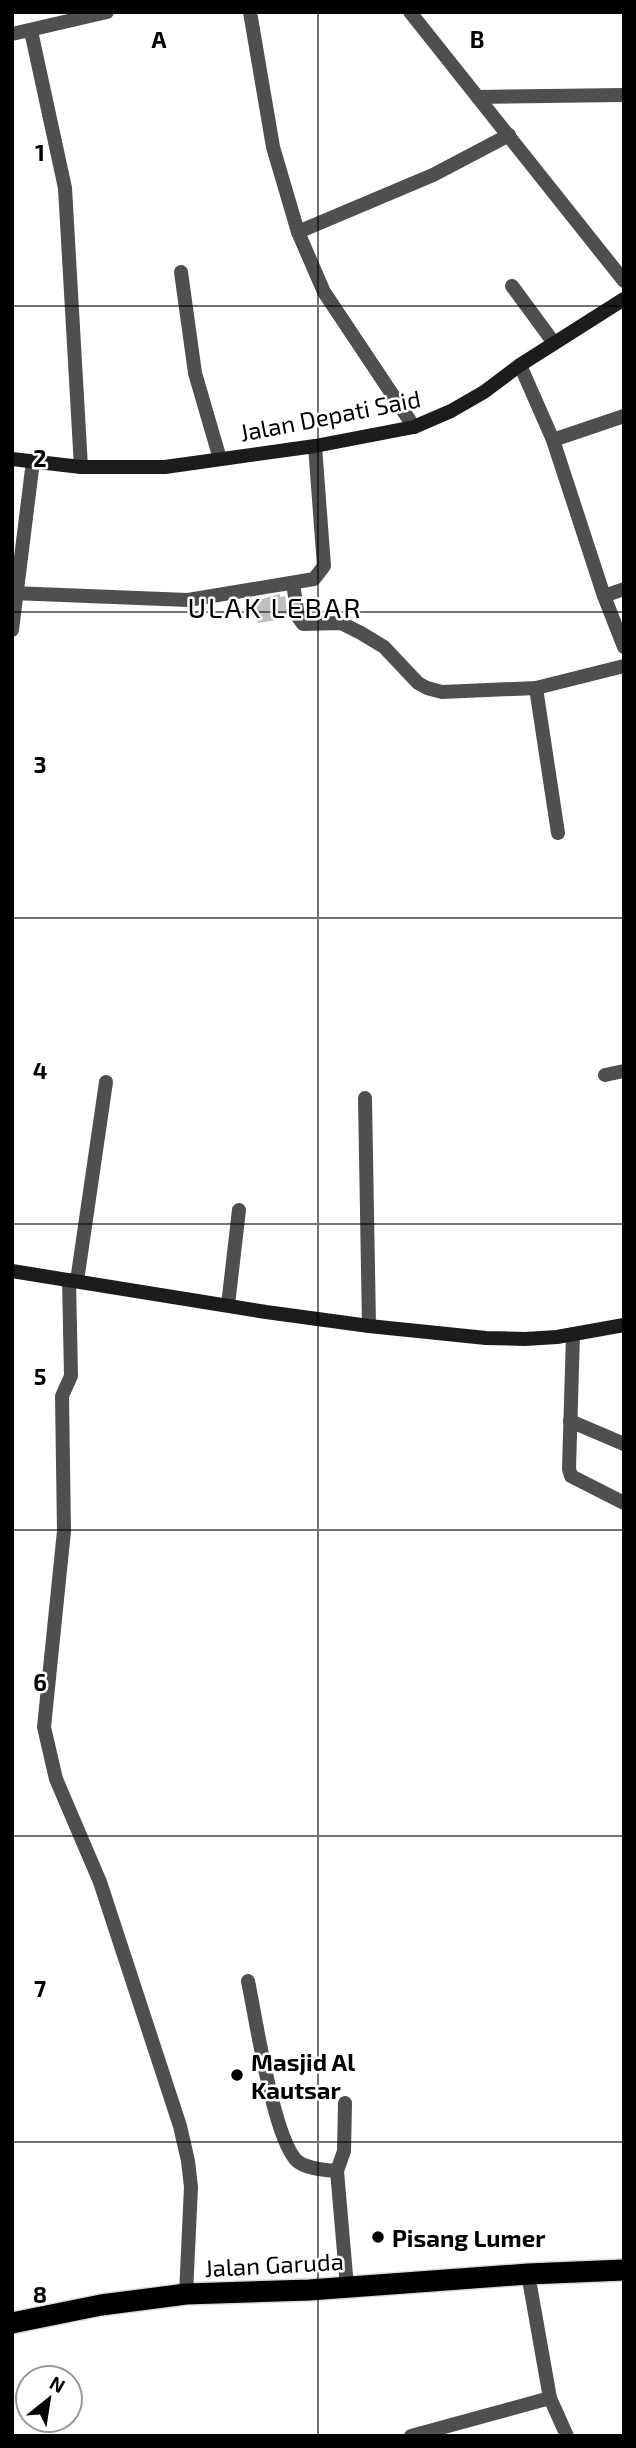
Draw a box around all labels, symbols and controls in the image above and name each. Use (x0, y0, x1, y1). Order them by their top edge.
text: A (151, 25, 167, 53)
text: B (470, 25, 484, 53)
text: 1 (35, 138, 45, 166)
street label: Jalan Depati Said (237, 383, 423, 447)
text: 2 (33, 444, 47, 472)
district label: ULAK LEBAR (187, 590, 363, 624)
text: 3 (33, 750, 47, 778)
text: 4 (33, 1056, 47, 1084)
text: 5 (34, 1362, 46, 1390)
text: 6 (33, 1668, 47, 1696)
text: 7 (34, 1974, 46, 2002)
place label: Masjid Al Kautsar (251, 2047, 355, 2104)
marker: Masjid Al Kautsar (229, 2067, 245, 2083)
place label: Pisang Lumer (392, 2223, 546, 2252)
marker: Pisang Lumer (370, 2229, 386, 2245)
street label: Jalan Garuda (204, 2246, 344, 2282)
text: 8 (33, 2280, 47, 2308)
north arrow (14, 2364, 84, 2434)
text: N (46, 2370, 69, 2397)

